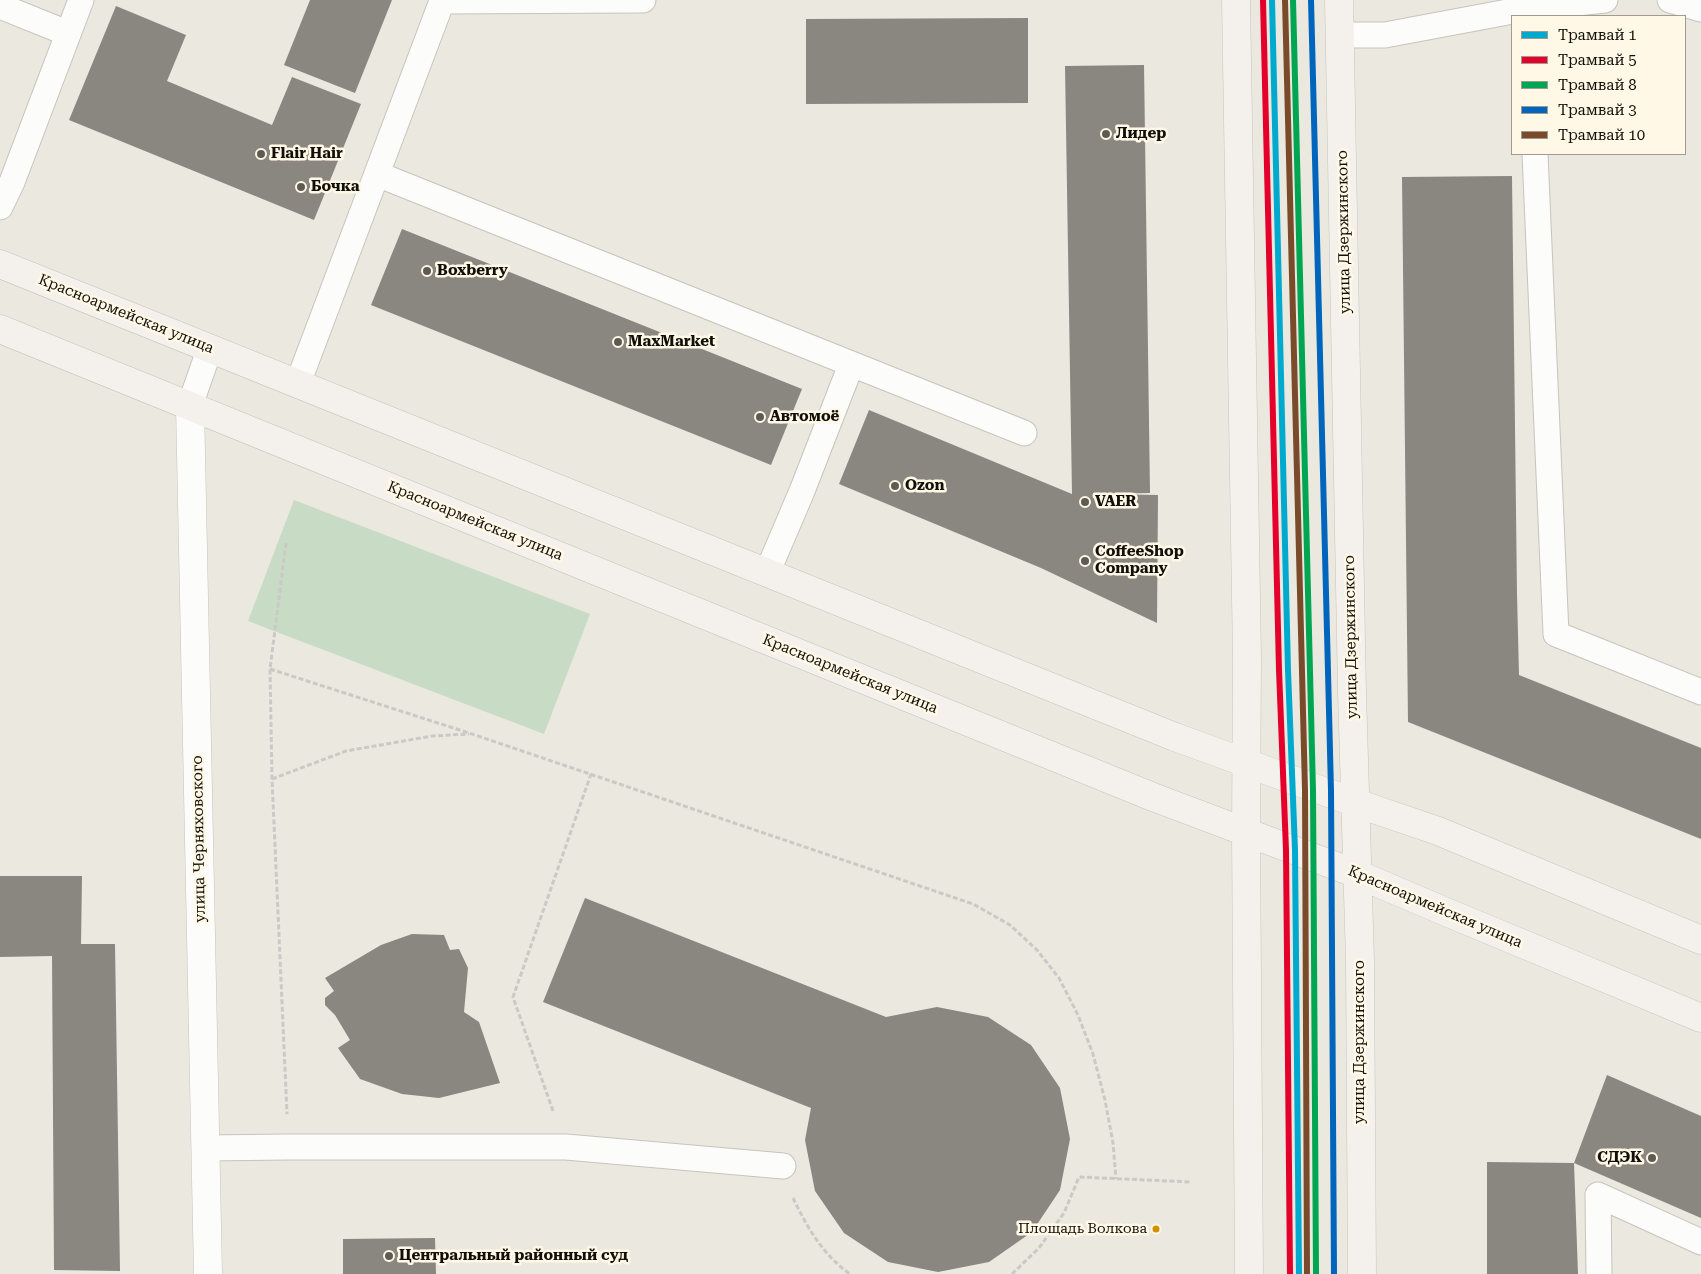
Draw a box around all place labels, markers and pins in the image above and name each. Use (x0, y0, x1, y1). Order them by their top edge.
place label: Лидер (1116, 125, 1166, 143)
marker: Лидер (1100, 128, 1112, 140)
place label: Flair Hair (271, 145, 343, 163)
marker: Flair Hair (255, 148, 267, 160)
place label: Бочка (311, 178, 360, 196)
marker: Бочка (295, 181, 307, 193)
place label: Boxberry (437, 262, 508, 280)
marker: Boxberry (421, 265, 433, 277)
place label: MaxMarket (628, 333, 715, 351)
marker: MaxMarket (612, 336, 624, 348)
place label: Автомоё (770, 408, 839, 426)
marker: Автомоё (754, 411, 766, 423)
place label: Ozon (905, 477, 945, 495)
marker: Ozon (889, 480, 901, 492)
place label: VAER (1095, 493, 1136, 511)
marker: VAER (1079, 496, 1091, 508)
place label: CoffeeShop Company (1095, 543, 1184, 578)
marker: CoffeeShop Company (1079, 555, 1091, 567)
place label: СДЭК (1597, 1149, 1642, 1167)
marker: СДЭК (1646, 1152, 1658, 1164)
place label: Площадь Волкова (1018, 1221, 1147, 1237)
marker: Площадь Волкова (1151, 1224, 1161, 1234)
place label: Центральный районный суд (399, 1247, 628, 1265)
marker: Центральный районный суд (383, 1250, 395, 1262)

